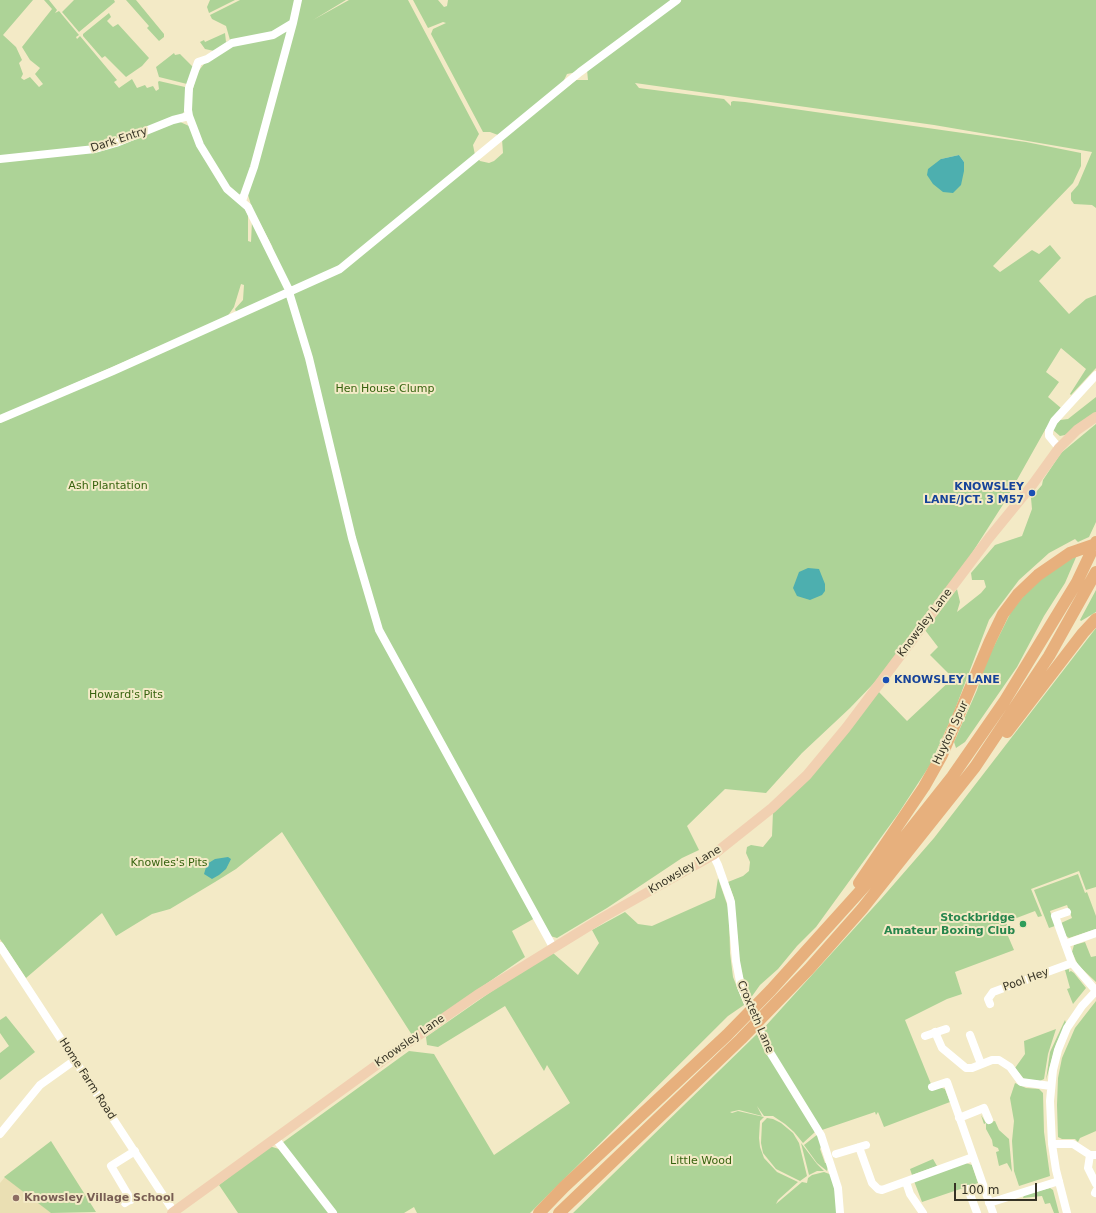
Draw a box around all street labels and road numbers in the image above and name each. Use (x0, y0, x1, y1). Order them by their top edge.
street label: Dark Entry (89, 125, 149, 155)
street label: Knowsley Lane (895, 586, 955, 660)
street label: Huyton Spur (930, 699, 972, 767)
street label: Knowsley Lane (646, 843, 724, 897)
street label: Pool Hey (1001, 966, 1051, 994)
street label: Croxteth Lane (734, 979, 776, 1055)
street label: Knowsley Lane (373, 1012, 447, 1070)
street label: Home Farm Road (56, 1036, 118, 1122)

